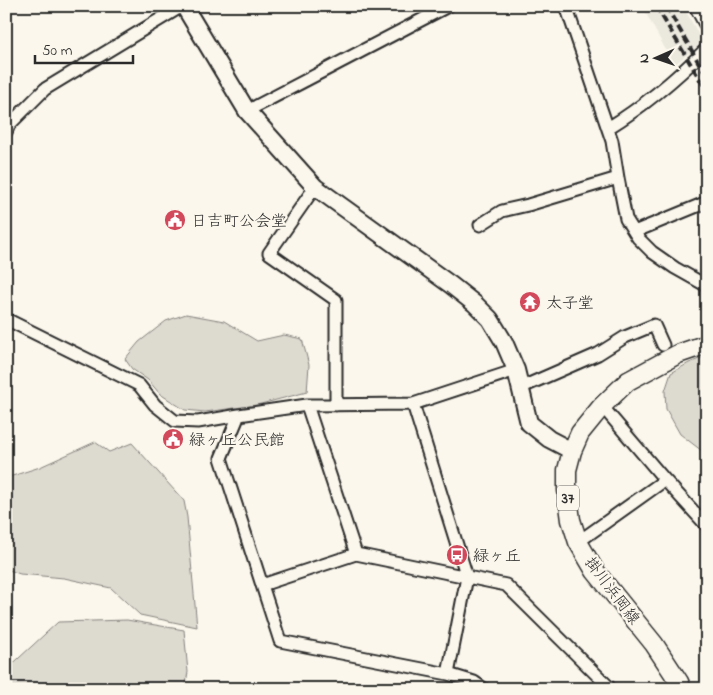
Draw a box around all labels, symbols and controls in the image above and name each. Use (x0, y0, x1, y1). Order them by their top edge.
scale bar (35, 32, 132, 64)
north arrow (630, 32, 680, 82)
text: 50 m (42, 40, 73, 62)
text: N (634, 53, 655, 63)
public building icon: 日吉町公会堂 (163, 208, 187, 232)
place label: 日吉町公会堂 (191, 210, 287, 234)
temple icon: 太子堂 (518, 290, 542, 314)
place label: 太子堂 (546, 292, 594, 316)
public building icon: 緑ヶ丘公民館 (161, 427, 185, 451)
place label: 緑ヶ丘公民館 (189, 429, 285, 453)
road number: 37 (557, 486, 579, 510)
bus stop icon: 緑ヶ丘 (445, 543, 469, 567)
place label: 緑ヶ丘 (473, 545, 521, 569)
street label: 掛川浜岡線 (578, 552, 645, 630)

